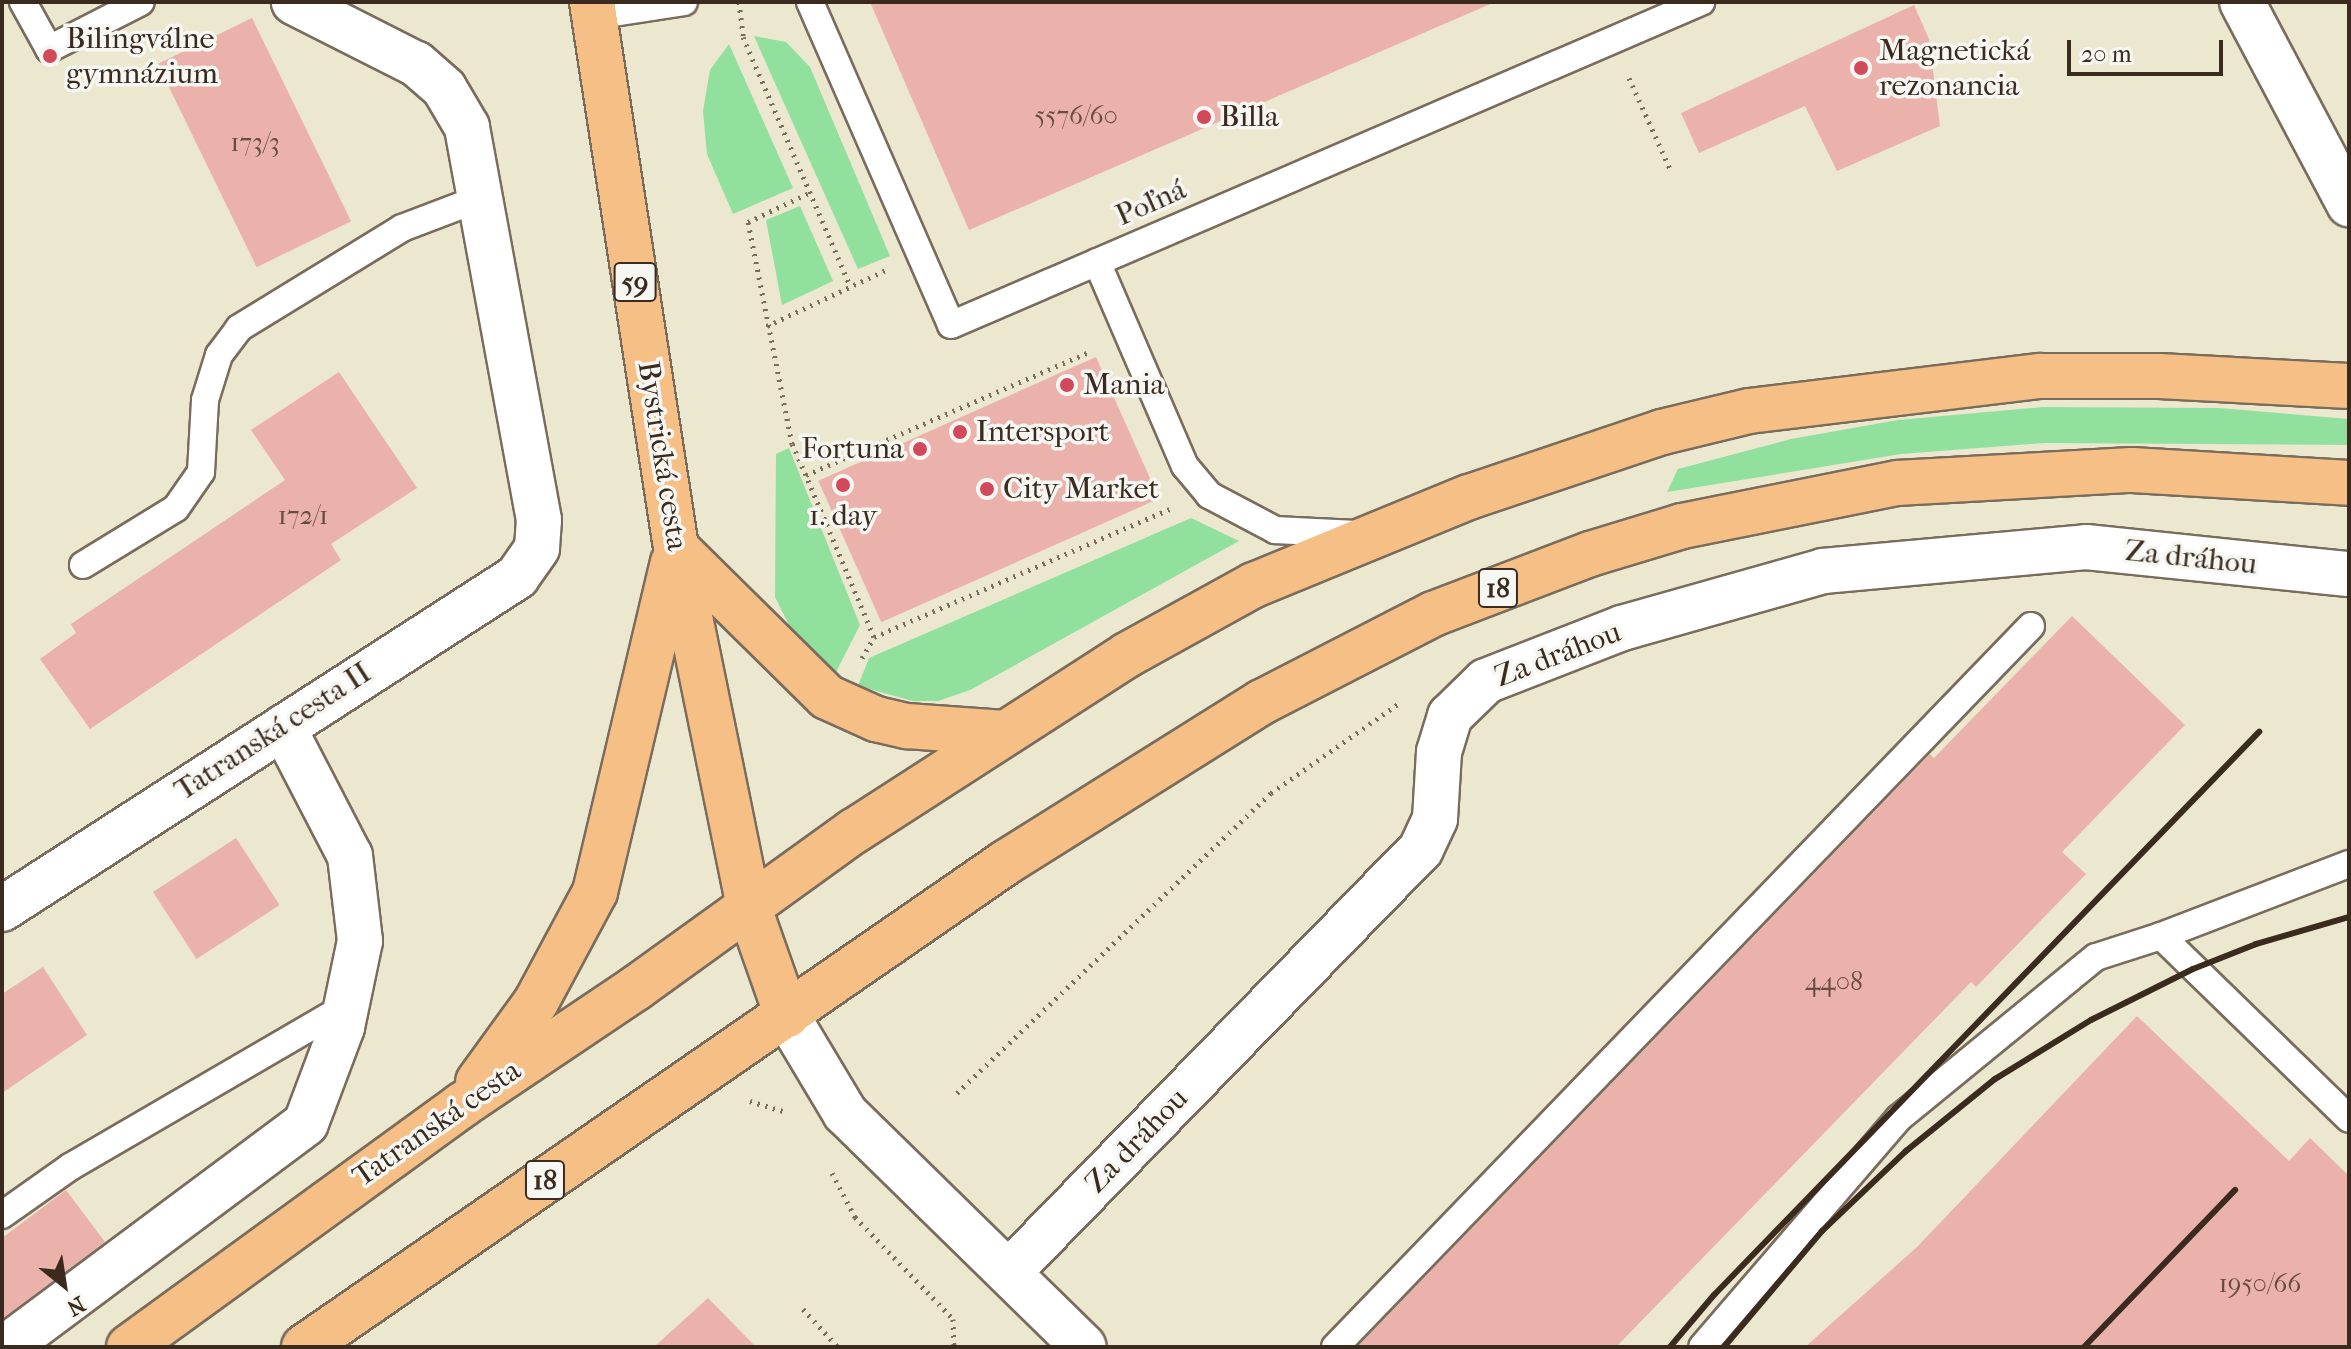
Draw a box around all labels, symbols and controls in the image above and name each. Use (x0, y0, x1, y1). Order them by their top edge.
place label: Bilingválne gymnázium (66, 21, 218, 92)
scale bar (2071, 24, 2227, 74)
place label: Magnetická rezonancia (1879, 33, 2030, 104)
text: 20 m (2081, 40, 2132, 68)
marker: Bilingválne gymnázium (41, 47, 59, 65)
marker: Magnetická rezonancia (1850, 57, 1872, 79)
place label: Billa (1220, 99, 1279, 135)
house number: 5576/60 (1034, 100, 1118, 132)
marker: Billa (1195, 108, 1213, 126)
house number: 173/3 (230, 127, 280, 159)
street label: Poľná (1110, 172, 1192, 234)
road number: 59 (613, 258, 657, 306)
street label: Bystrická cesta (629, 359, 695, 553)
place label: Mania (1083, 367, 1164, 403)
marker: Mania (1058, 376, 1076, 394)
place label: Intersport (976, 414, 1109, 450)
marker: Intersport (951, 423, 969, 441)
place label: Fortuna (801, 431, 904, 467)
marker: Fortuna (911, 440, 929, 458)
place label: City Market (1003, 471, 1159, 507)
marker: 1. day (834, 476, 852, 494)
marker: City Market (978, 480, 996, 498)
place label: 1. day (809, 498, 877, 534)
house number: 172/1 (278, 500, 328, 532)
street label: Za dráhou (2123, 533, 2259, 583)
road number: 18 (1476, 564, 1520, 612)
street label: Za dráhou (1490, 615, 1626, 695)
street label: Tatranská cesta II (168, 655, 378, 809)
house number: 4408 (1805, 966, 1863, 998)
street label: Tatranská cesta (346, 1053, 528, 1195)
street label: Za dráhou (1078, 1081, 1196, 1201)
road number: 18 (523, 1156, 567, 1204)
north arrow (24, 1245, 104, 1325)
house number: 1950/66 (2219, 1268, 2301, 1300)
text: N (62, 1290, 90, 1321)

